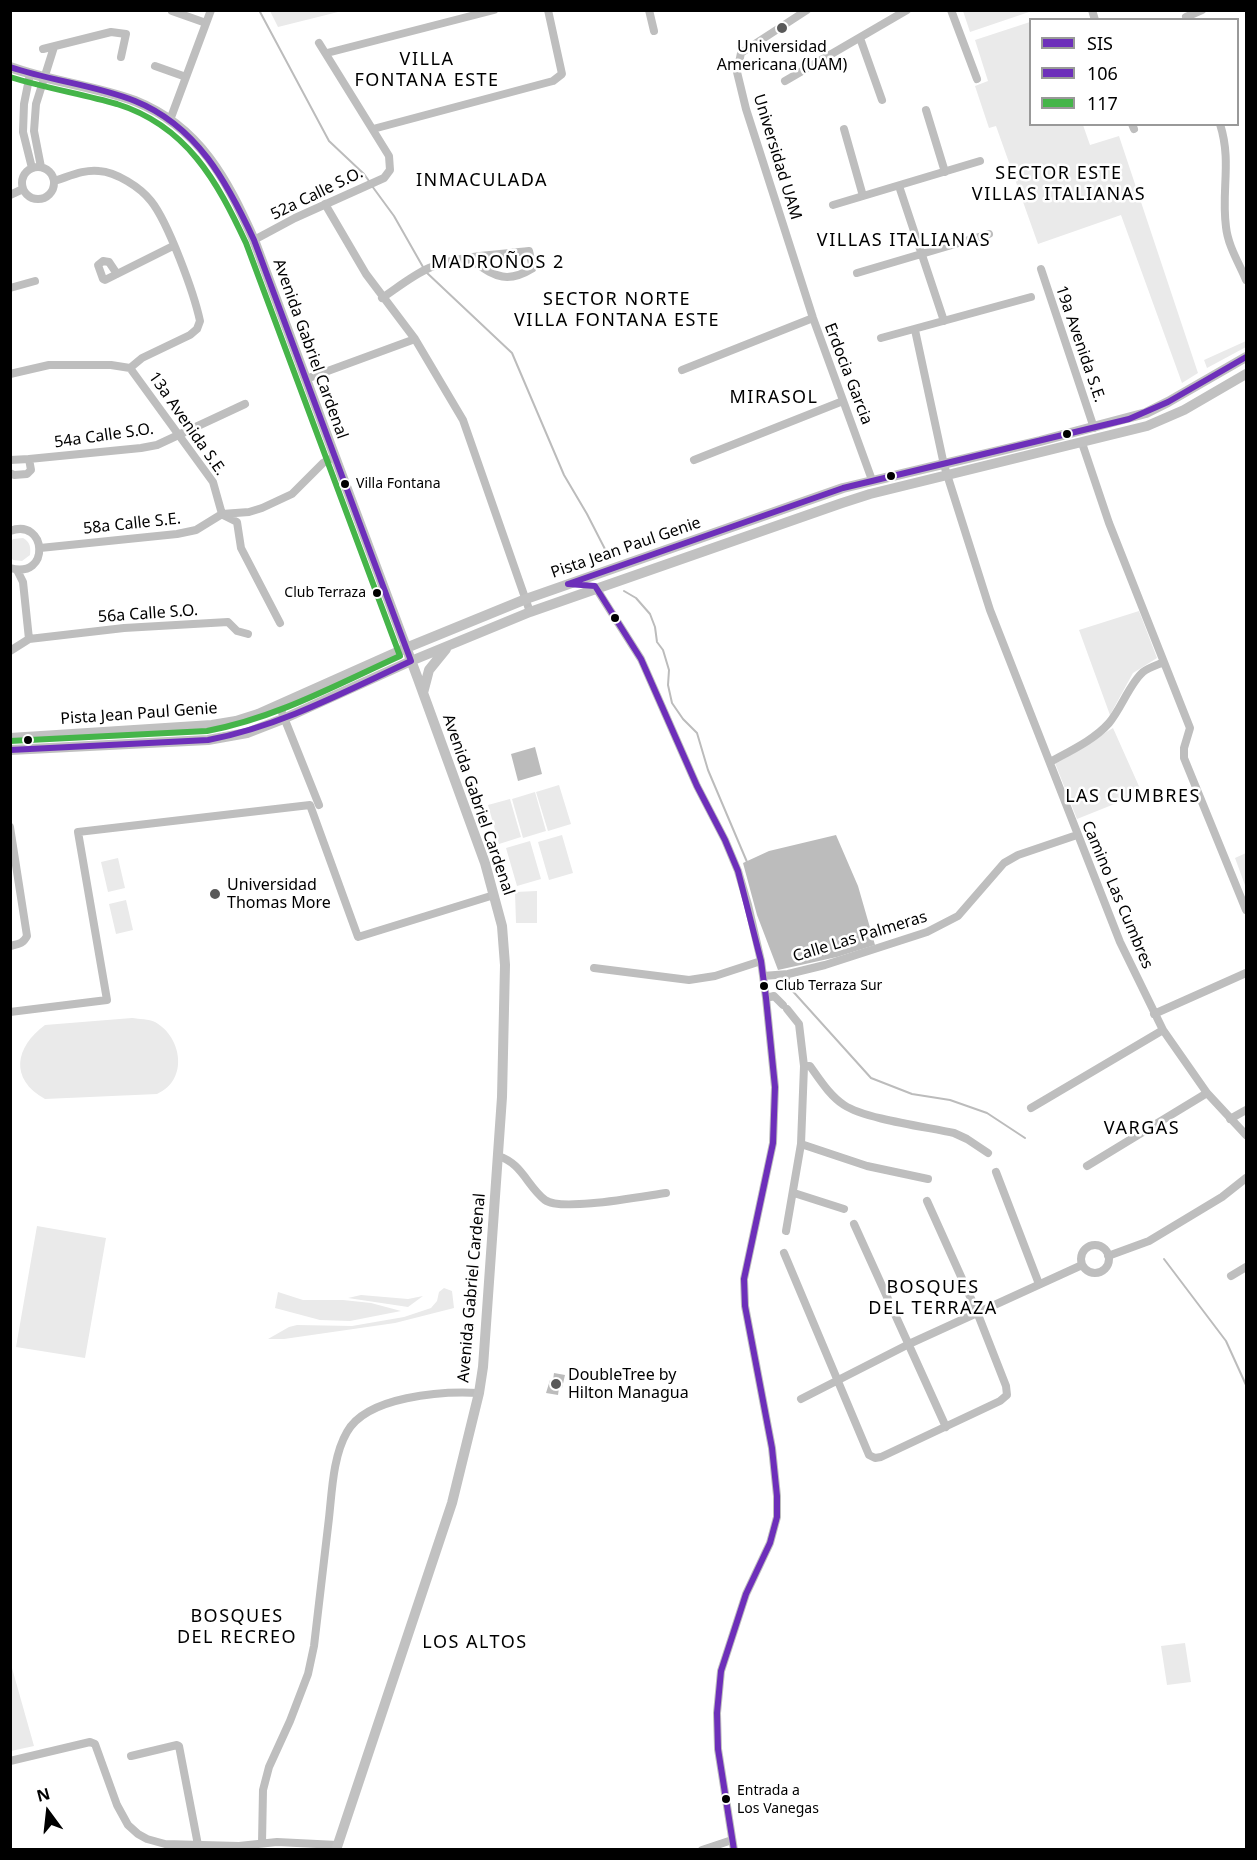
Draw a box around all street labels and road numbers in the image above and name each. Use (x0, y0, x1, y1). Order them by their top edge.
street label: Universidad UAM (749, 92, 805, 222)
street label: 52a Calle S.O. (268, 163, 366, 225)
street label: Avenida Gabriel Cardenal (268, 256, 352, 442)
street label: 19a Avenida S.E. (1051, 283, 1109, 405)
street label: Erdocia Garcia (820, 320, 876, 428)
street label: 13a Avenida S.E. (144, 368, 230, 480)
street label: 54a Calle S.O. (53, 420, 155, 452)
street label: 58a Calle S.E. (82, 509, 182, 539)
street label: Pista Jean Paul Genie (548, 513, 704, 583)
street label: 56a Calle S.O. (97, 601, 199, 627)
street label: Pista Jean Paul Genie (60, 699, 218, 729)
street label: Avenida Gabriel Cardenal (438, 712, 518, 898)
street label: Camino Las Cumbres (1077, 818, 1157, 972)
street label: Calle Las Palmeras (791, 907, 929, 967)
street label: Avenida Gabriel Cardenal (454, 1192, 490, 1384)

